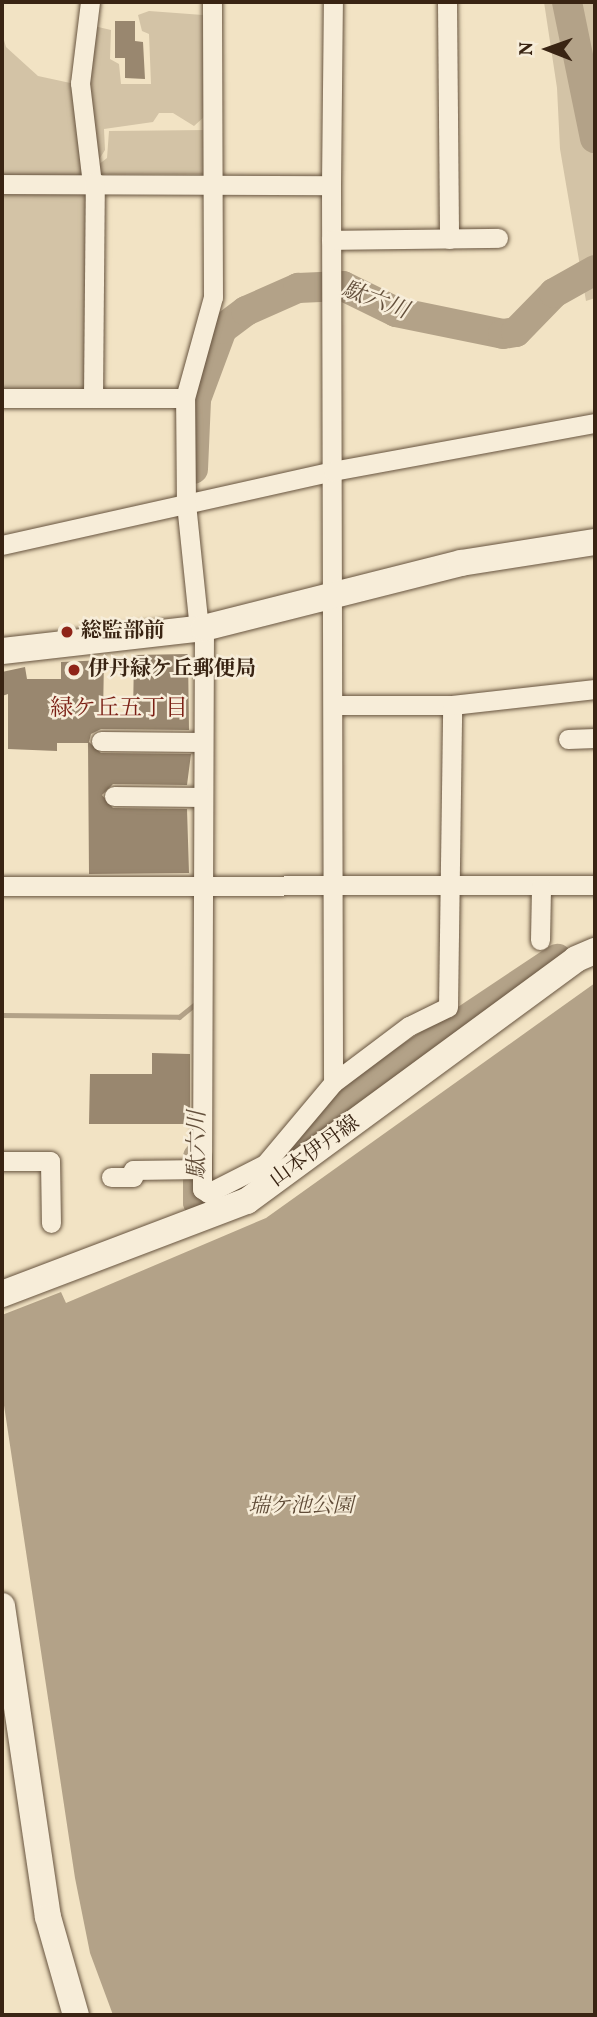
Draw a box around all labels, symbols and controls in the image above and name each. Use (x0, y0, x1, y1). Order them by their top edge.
north arrow (513, 14, 583, 84)
text: N (514, 42, 540, 56)
water label: 駄六川 (338, 276, 412, 326)
place label: 総監部前 (81, 619, 165, 645)
marker: 総監部前 (59, 624, 75, 640)
place label: 伊丹緑ケ丘郵便局 (88, 657, 256, 683)
marker: 伊丹緑ケ丘郵便局 (66, 662, 82, 678)
district label: 緑ケ丘五丁目 (50, 695, 188, 723)
water label: 駄六川 (184, 1111, 212, 1179)
street label: 山本伊丹線 (265, 1111, 365, 1193)
park label: 瑞ケ池公園 (249, 1494, 353, 1520)

